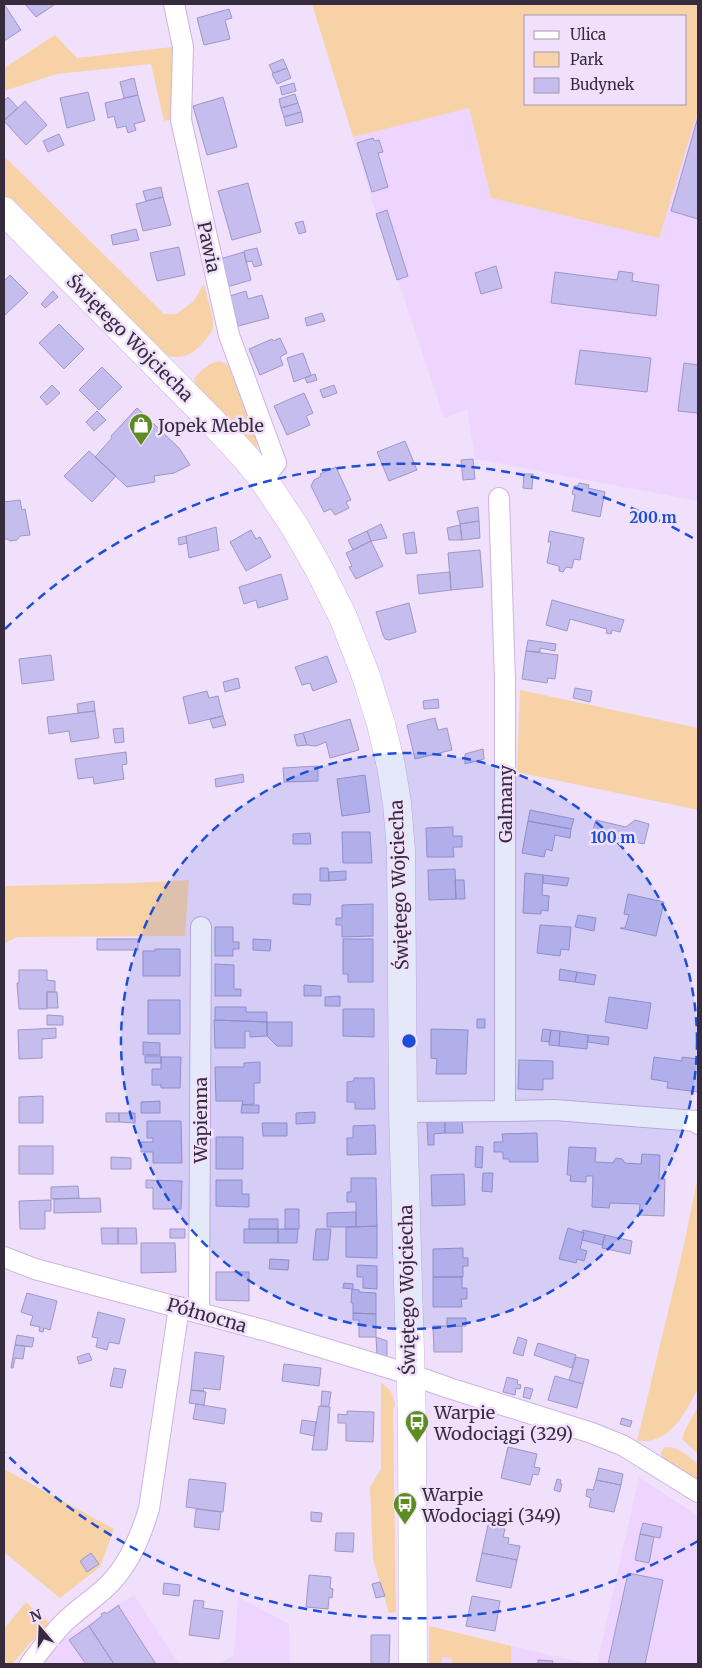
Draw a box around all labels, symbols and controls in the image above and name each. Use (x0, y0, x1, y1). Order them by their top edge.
legend (524, 15, 687, 105)
text: Ulica (570, 25, 606, 44)
text: Park (570, 50, 604, 69)
text: Budynek (570, 75, 635, 94)
street label: Pawia (192, 219, 226, 275)
street label: Świętego Wojciecha (62, 270, 199, 407)
shop icon: Jopek Meble (128, 412, 154, 446)
place label: Jopek Meble (157, 414, 264, 437)
text: 200 m (629, 508, 677, 527)
street label: Galmany (494, 765, 517, 843)
street label: Świętego Wojciecha (385, 799, 413, 971)
text: 100 m (591, 828, 635, 847)
centre of rings (400, 1032, 418, 1050)
street label: Wapienna (189, 1076, 212, 1164)
street label: Świętego Wojciecha (394, 1204, 420, 1375)
street label: Północna (164, 1293, 250, 1337)
place label: Warpie Wodociągi (329) (433, 1401, 573, 1445)
bus stop icon: Warpie Wodociągi (329) (404, 1409, 430, 1443)
place label: Warpie Wodociągi (349) (421, 1483, 561, 1527)
bus stop icon: Warpie Wodociągi (349) (392, 1491, 418, 1525)
north arrow (15, 1603, 65, 1653)
text: N (28, 1605, 44, 1626)

